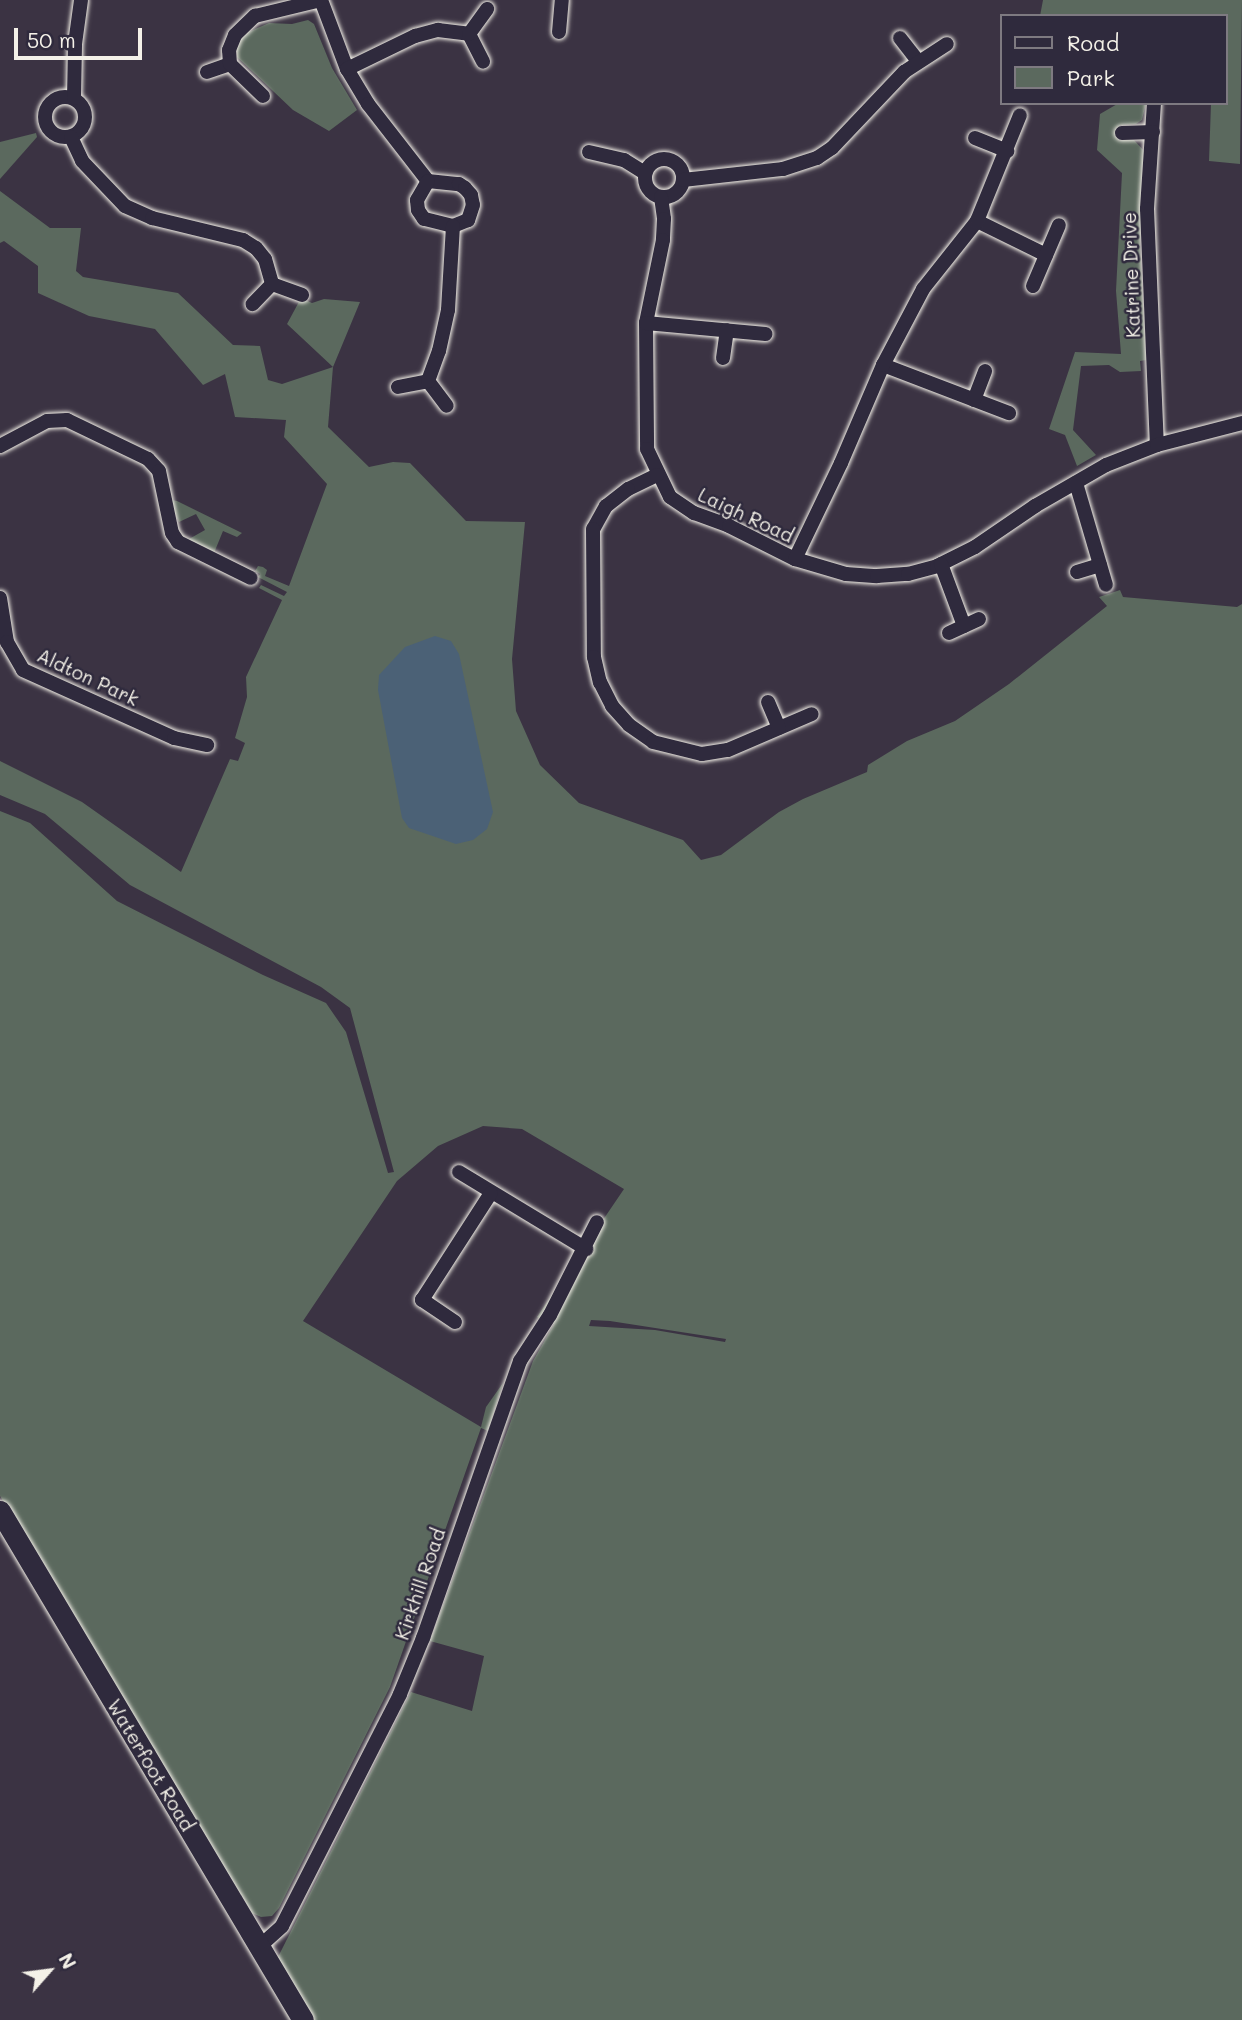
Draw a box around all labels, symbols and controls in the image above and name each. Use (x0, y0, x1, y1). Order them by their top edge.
scale bar (18, 14, 145, 58)
legend (1000, 14, 1228, 105)
text: 50 m (27, 26, 76, 53)
text: Road (1067, 29, 1119, 56)
text: Park (1067, 64, 1115, 91)
street label: Katrine Drive (1117, 212, 1145, 338)
street label: Laigh Road (695, 483, 797, 547)
street label: Aldton Park (34, 644, 142, 710)
street label: Kirkhill Road (390, 1525, 450, 1643)
street label: Waterfoot Road (103, 1695, 199, 1835)
north arrow (14, 1936, 84, 2006)
text: N (54, 1949, 82, 1973)

